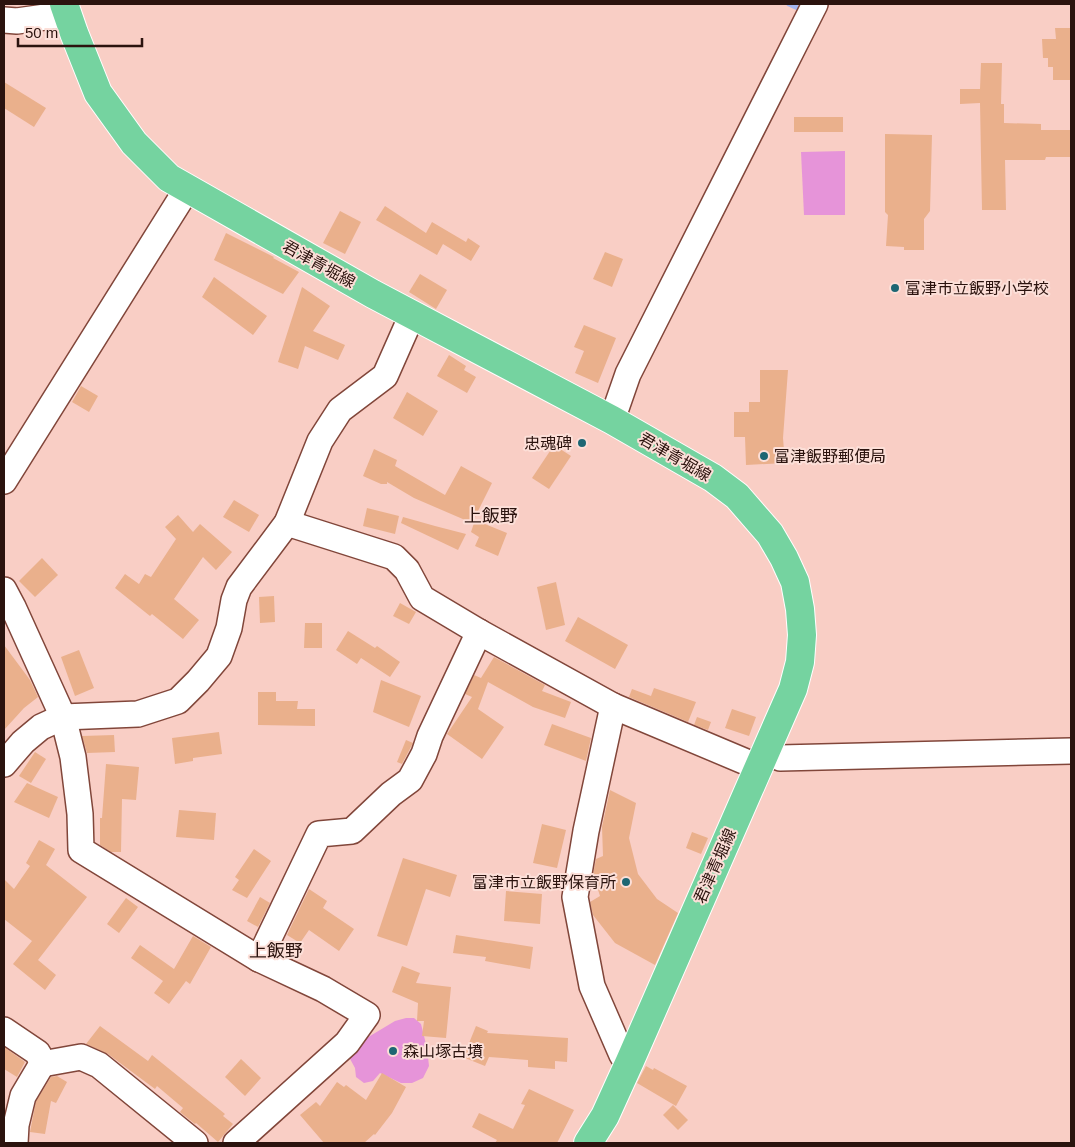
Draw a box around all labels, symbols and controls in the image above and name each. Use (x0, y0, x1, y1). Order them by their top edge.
scale bar (18, 15, 141, 47)
text: 50 m (25, 24, 58, 41)
street label: 君津青堀線 (280, 237, 358, 291)
place label: 富津市立飯野小学校 (905, 280, 1049, 297)
marker: 富津市立飯野小学校 (889, 282, 901, 294)
street label: 君津青堀線 (636, 430, 714, 484)
place label: 忠魂碑 (524, 435, 572, 452)
marker: 忠魂碑 (576, 437, 588, 449)
place label: 富津飯野郵便局 (774, 448, 886, 465)
marker: 富津飯野郵便局 (758, 450, 770, 462)
district label: 上飯野 (464, 506, 518, 526)
street label: 君津青堀線 (691, 826, 739, 906)
place label: 富津市立飯野保育所 (472, 874, 616, 891)
marker: 富津市立飯野保育所 (620, 876, 632, 888)
district label: 上飯野 (249, 941, 303, 961)
place label: 森山塚古墳 (403, 1043, 483, 1060)
marker: 森山塚古墳 (387, 1045, 399, 1057)

